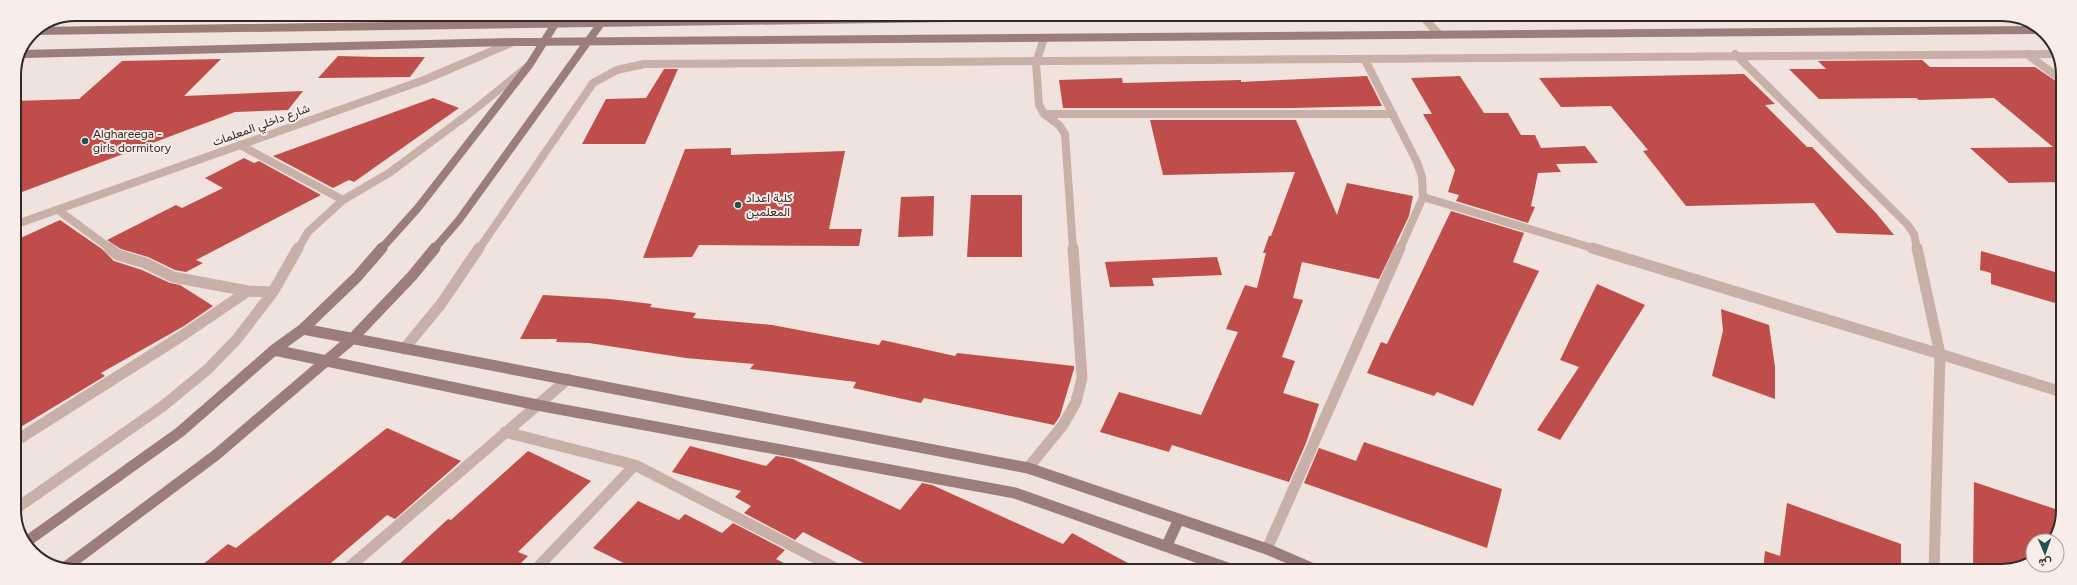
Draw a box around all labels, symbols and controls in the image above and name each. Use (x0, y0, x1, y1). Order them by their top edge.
street label: شارع داخلي المعلمات (210, 101, 313, 152)
place label: Alghareega - girls dormitory (93, 127, 172, 155)
marker: Alghareega - girls dormitory (80, 136, 90, 146)
place label: كلية اعداد المعلمين (746, 191, 793, 220)
marker: كلية اعداد المعلمين (733, 200, 743, 210)
north arrow (2025, 533, 2065, 573)
text: ش (2038, 556, 2052, 569)

